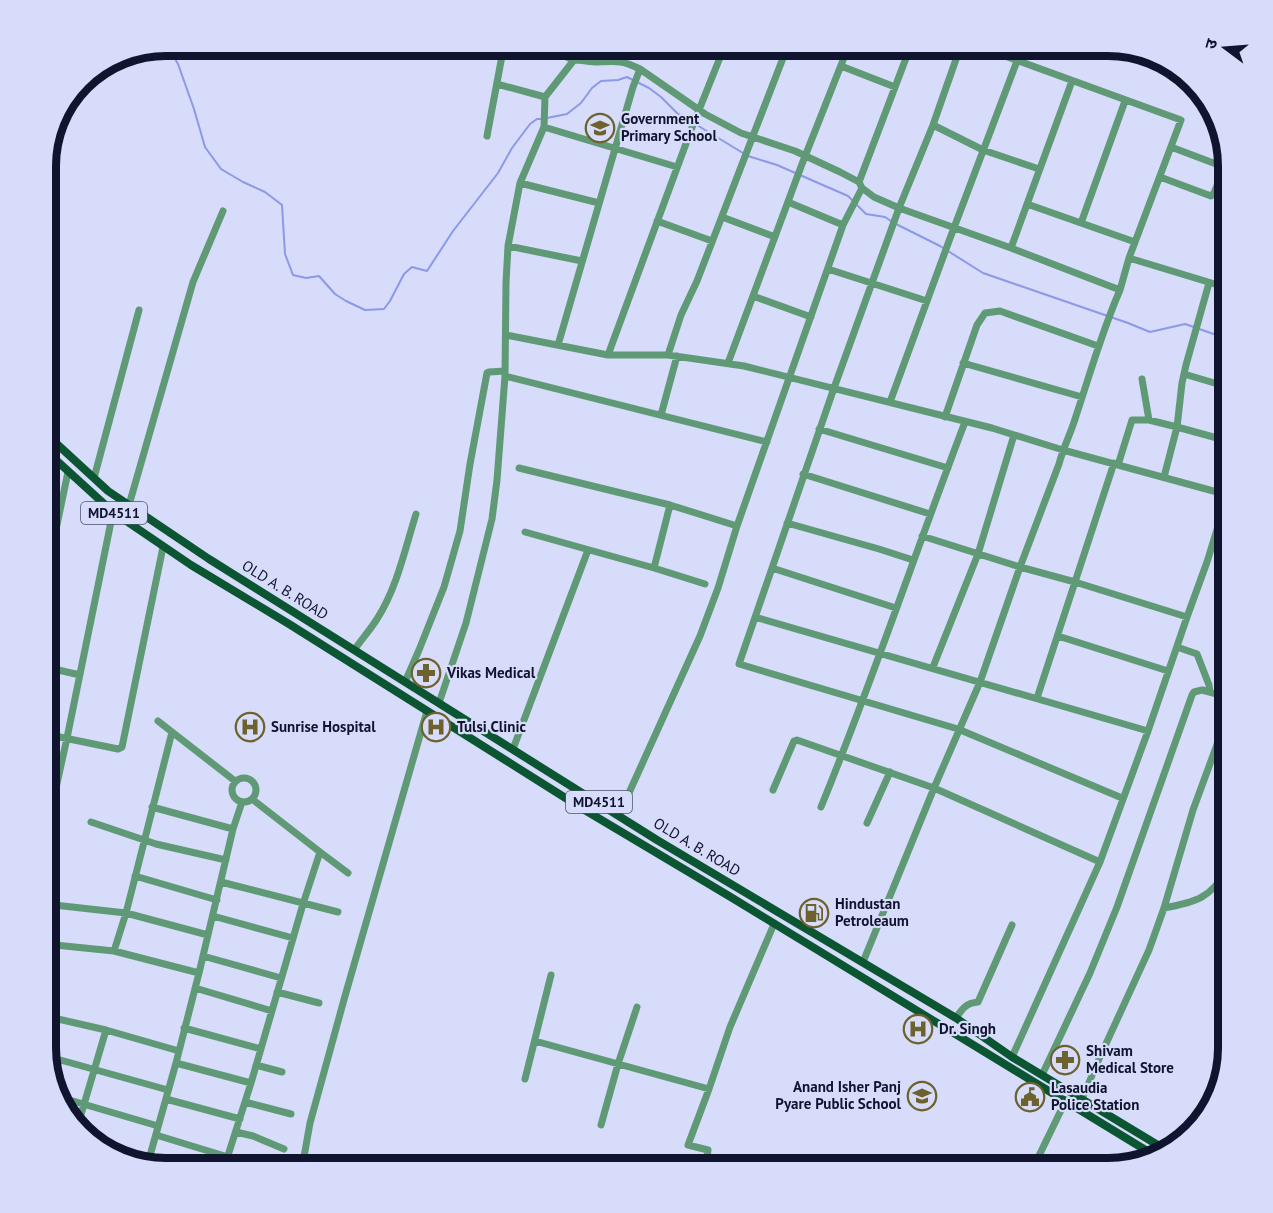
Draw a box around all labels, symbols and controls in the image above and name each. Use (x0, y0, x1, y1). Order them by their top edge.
north arrow (1195, 18, 1255, 78)
text: उ (1200, 36, 1222, 51)
place label: Government Primary School (621, 109, 717, 145)
school or university icon: Government Primary School (584, 112, 616, 144)
road number: MD4511 (81, 502, 147, 524)
street label: OLD A. B. ROAD (239, 556, 332, 624)
pharmacy icon: Vikas Medical (410, 657, 442, 689)
place label: Vikas Medical (446, 663, 536, 682)
hospital icon: Sunrise Hospital (234, 711, 266, 743)
hospital icon: Tulsi Clinic (420, 711, 452, 743)
place label: Sunrise Hospital (271, 717, 376, 736)
place label: Tulsi Clinic (457, 717, 526, 736)
road number: MD4511 (566, 791, 632, 813)
street label: OLD A. B. ROAD (650, 813, 744, 880)
place label: Hindustan Petroleaum (835, 894, 909, 930)
fuel station icon: Hindustan Petroleaum (798, 897, 830, 929)
hospital icon: Dr. Singh (902, 1013, 934, 1045)
place label: Dr. Singh (939, 1019, 996, 1038)
place label: Shivam Medical Store (1086, 1041, 1174, 1077)
pharmacy icon: Shivam Medical Store (1049, 1044, 1081, 1076)
place label: Anand Isher Panj Pyare Public School (775, 1077, 902, 1113)
place label: Lasaudia Police Station (1051, 1078, 1139, 1114)
school or university icon: Anand Isher Panj Pyare Public School (906, 1080, 938, 1112)
public building icon: Lasaudia Police Station (1014, 1081, 1046, 1113)

